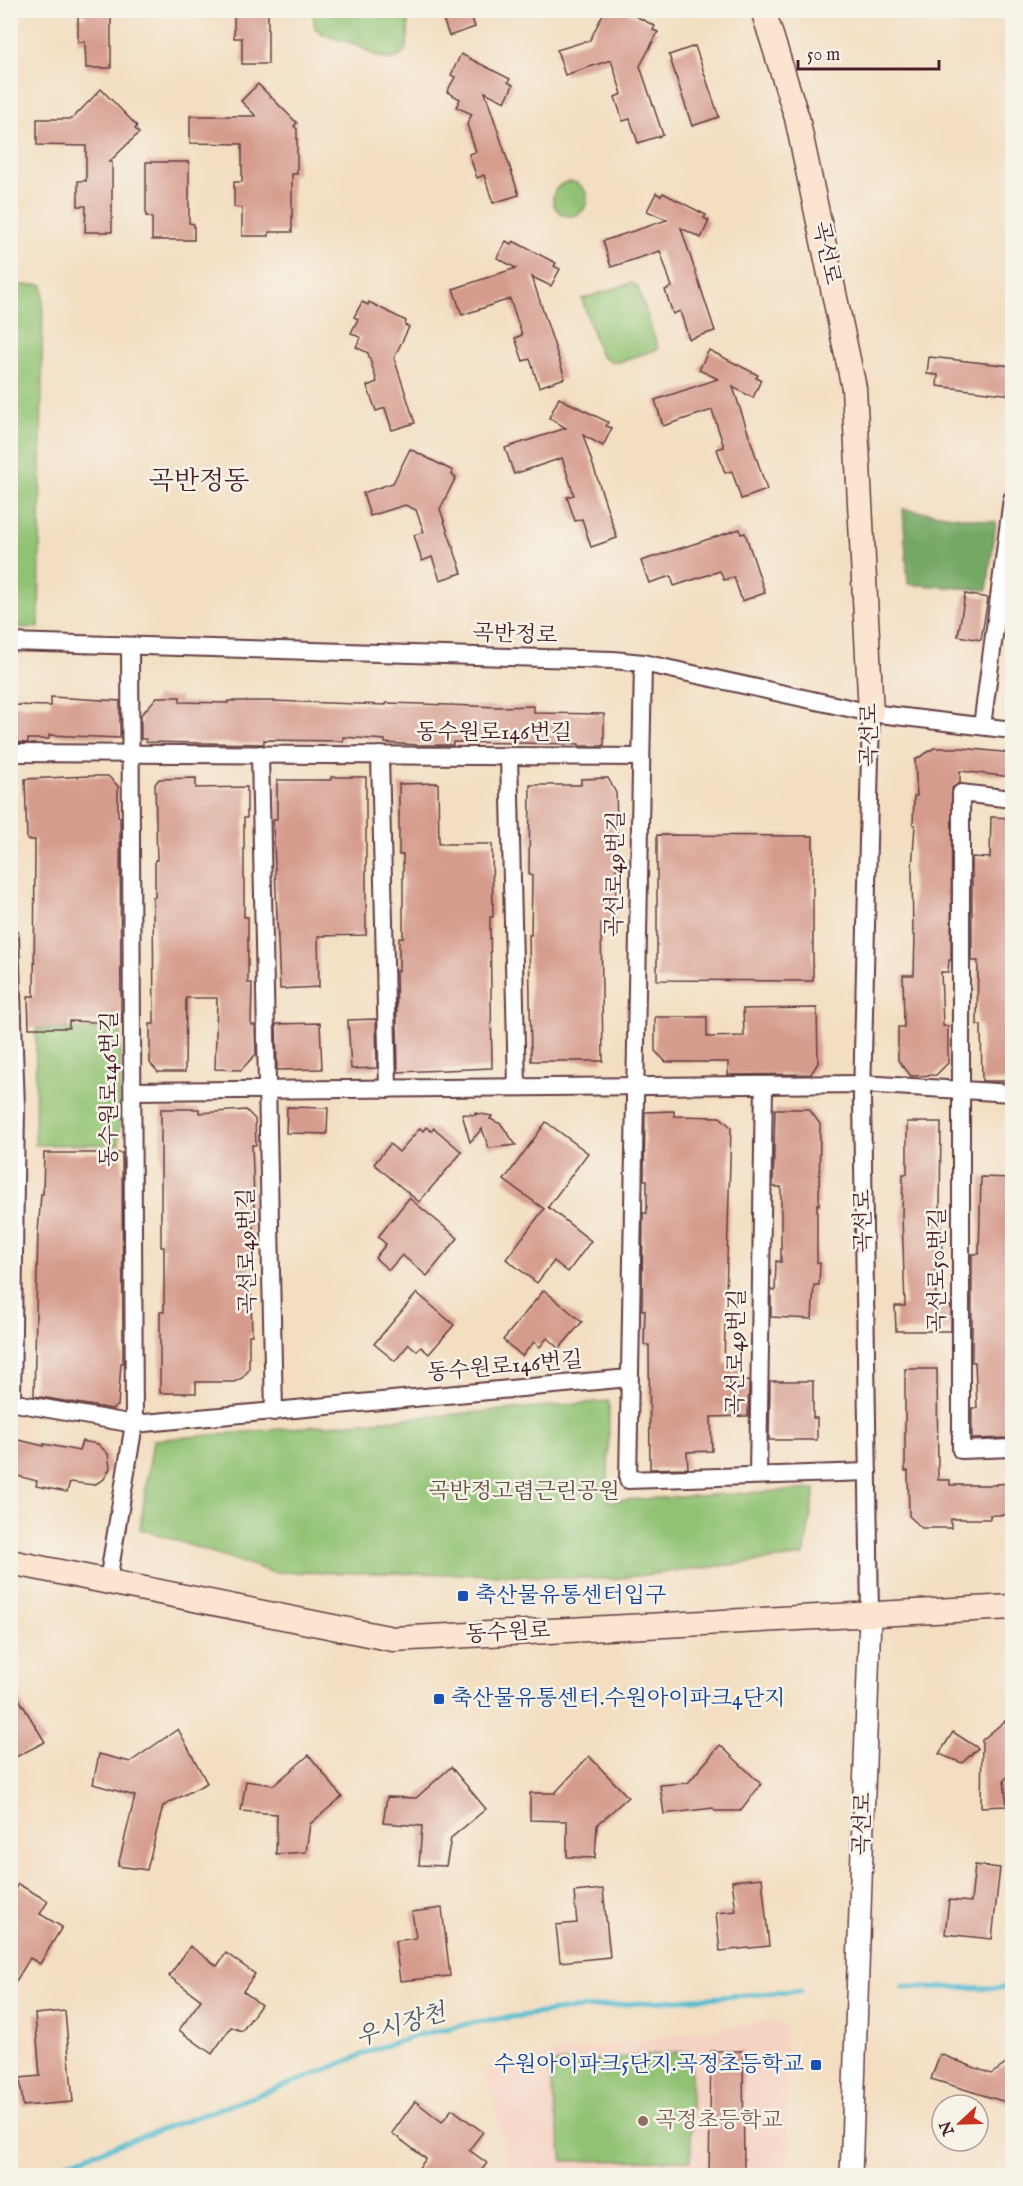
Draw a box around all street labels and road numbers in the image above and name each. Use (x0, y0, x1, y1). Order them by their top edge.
street label: 곡선로 (806, 219, 846, 287)
street label: 곡반정로 (472, 620, 558, 650)
street label: 곡선로 (856, 703, 884, 767)
street label: 동수원로146번길 (416, 719, 572, 747)
street label: 곡선로49번길 (601, 810, 631, 938)
street label: 동수원로146번길 (96, 1011, 124, 1167)
street label: 곡선로49번길 (233, 1187, 263, 1315)
street label: 곡선로 (849, 1189, 879, 1253)
street label: 곡선로50번길 (924, 1208, 952, 1332)
street label: 곡선로49번길 (722, 1288, 752, 1416)
street label: 동수원로146번길 (426, 1346, 584, 1388)
street label: 동수원로 (465, 1617, 551, 1649)
street label: 곡선로 (848, 1792, 878, 1856)

